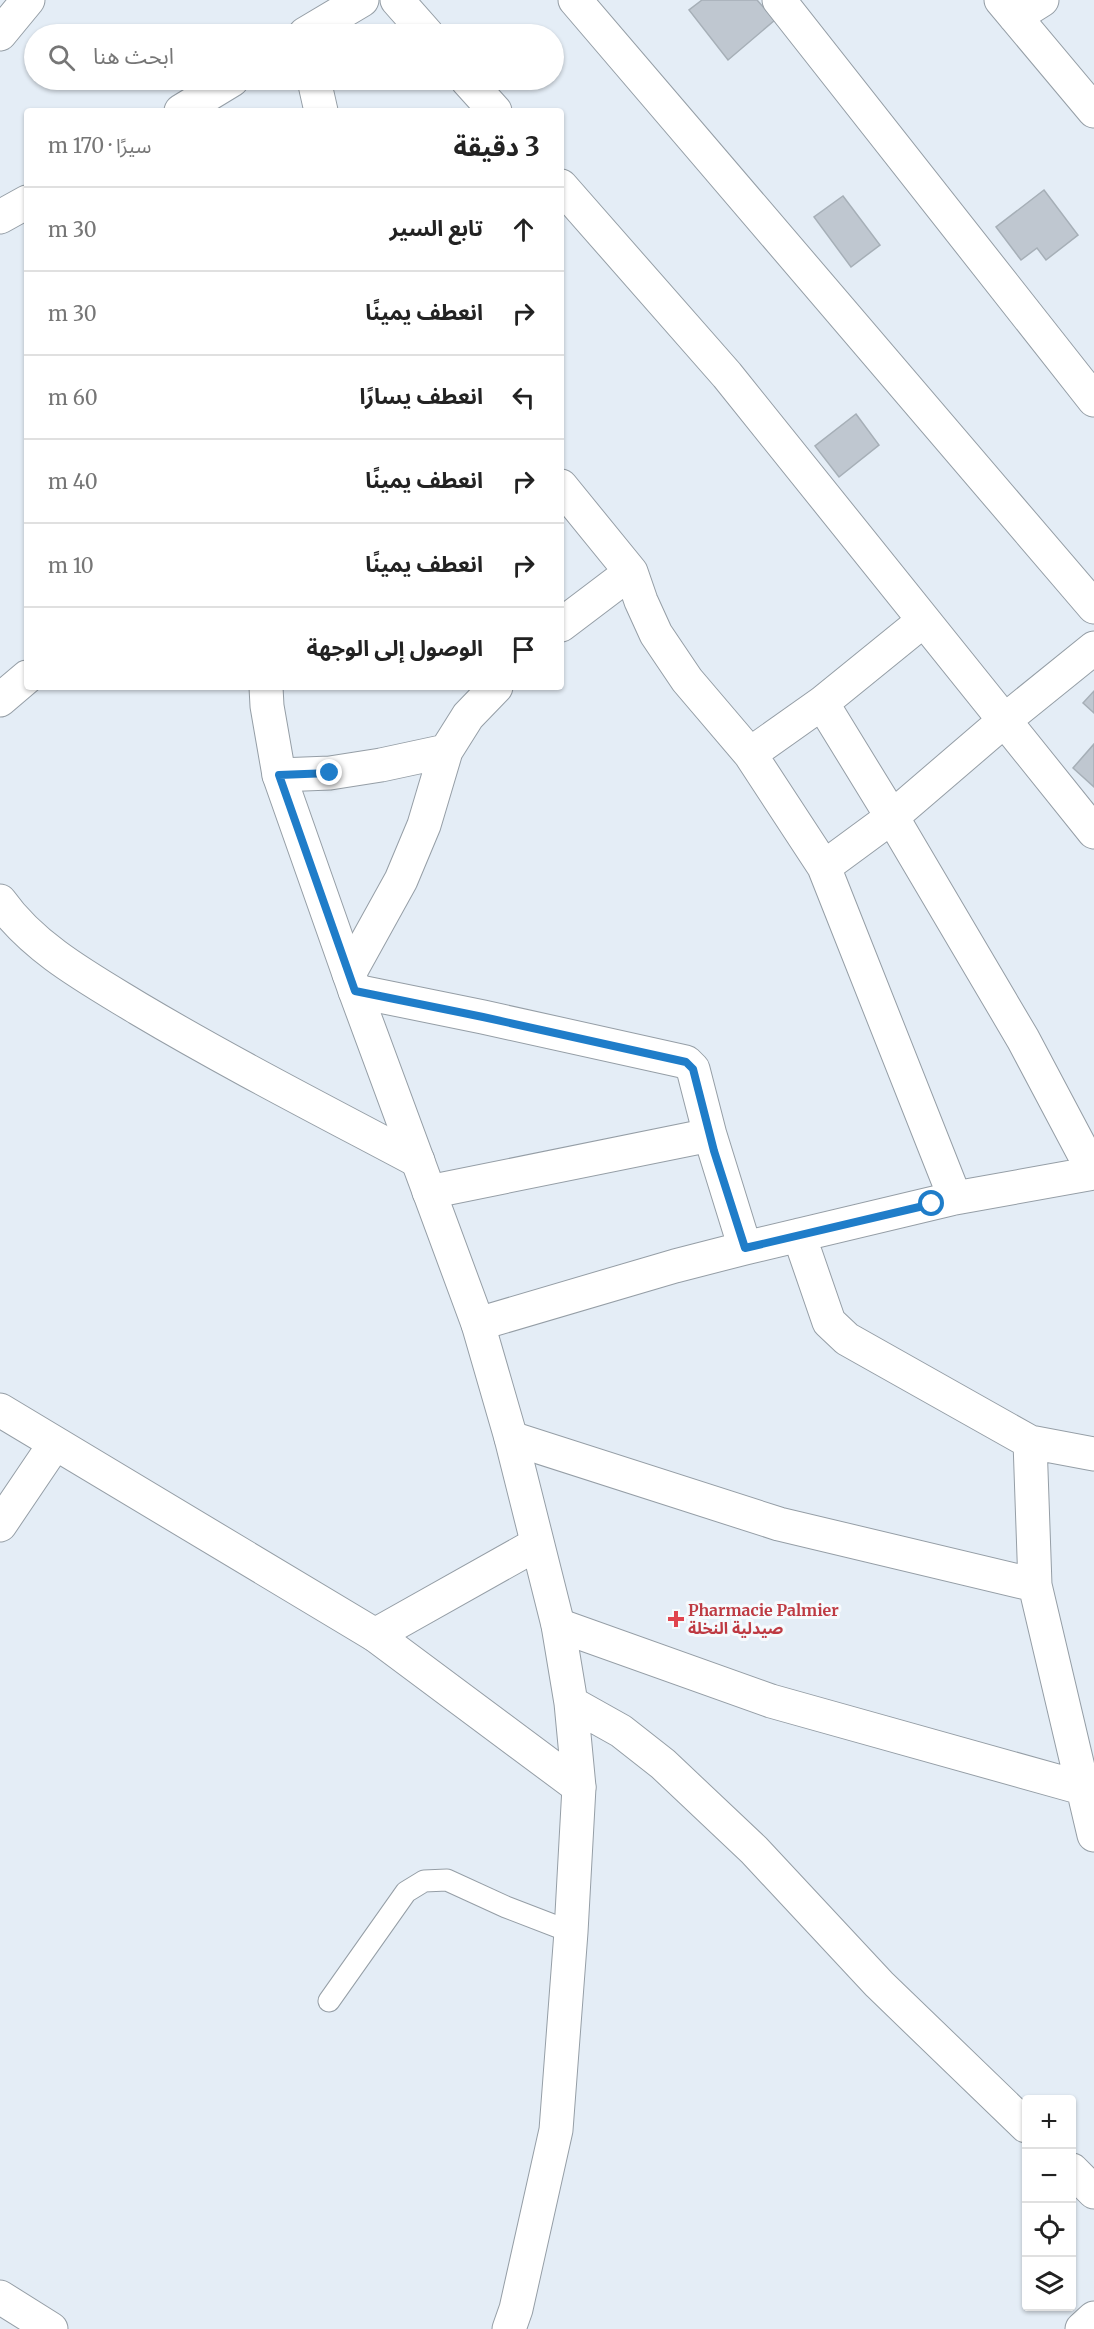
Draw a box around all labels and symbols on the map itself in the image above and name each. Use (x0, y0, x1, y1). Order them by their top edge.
route end (316, 759, 342, 785)
route start (918, 1190, 944, 1216)
place label: Pharmacie Palmier صيدلية النخلة (688, 1600, 839, 1638)
marker: Pharmacie Palmier صيدلية النخلة (669, 1612, 683, 1626)

